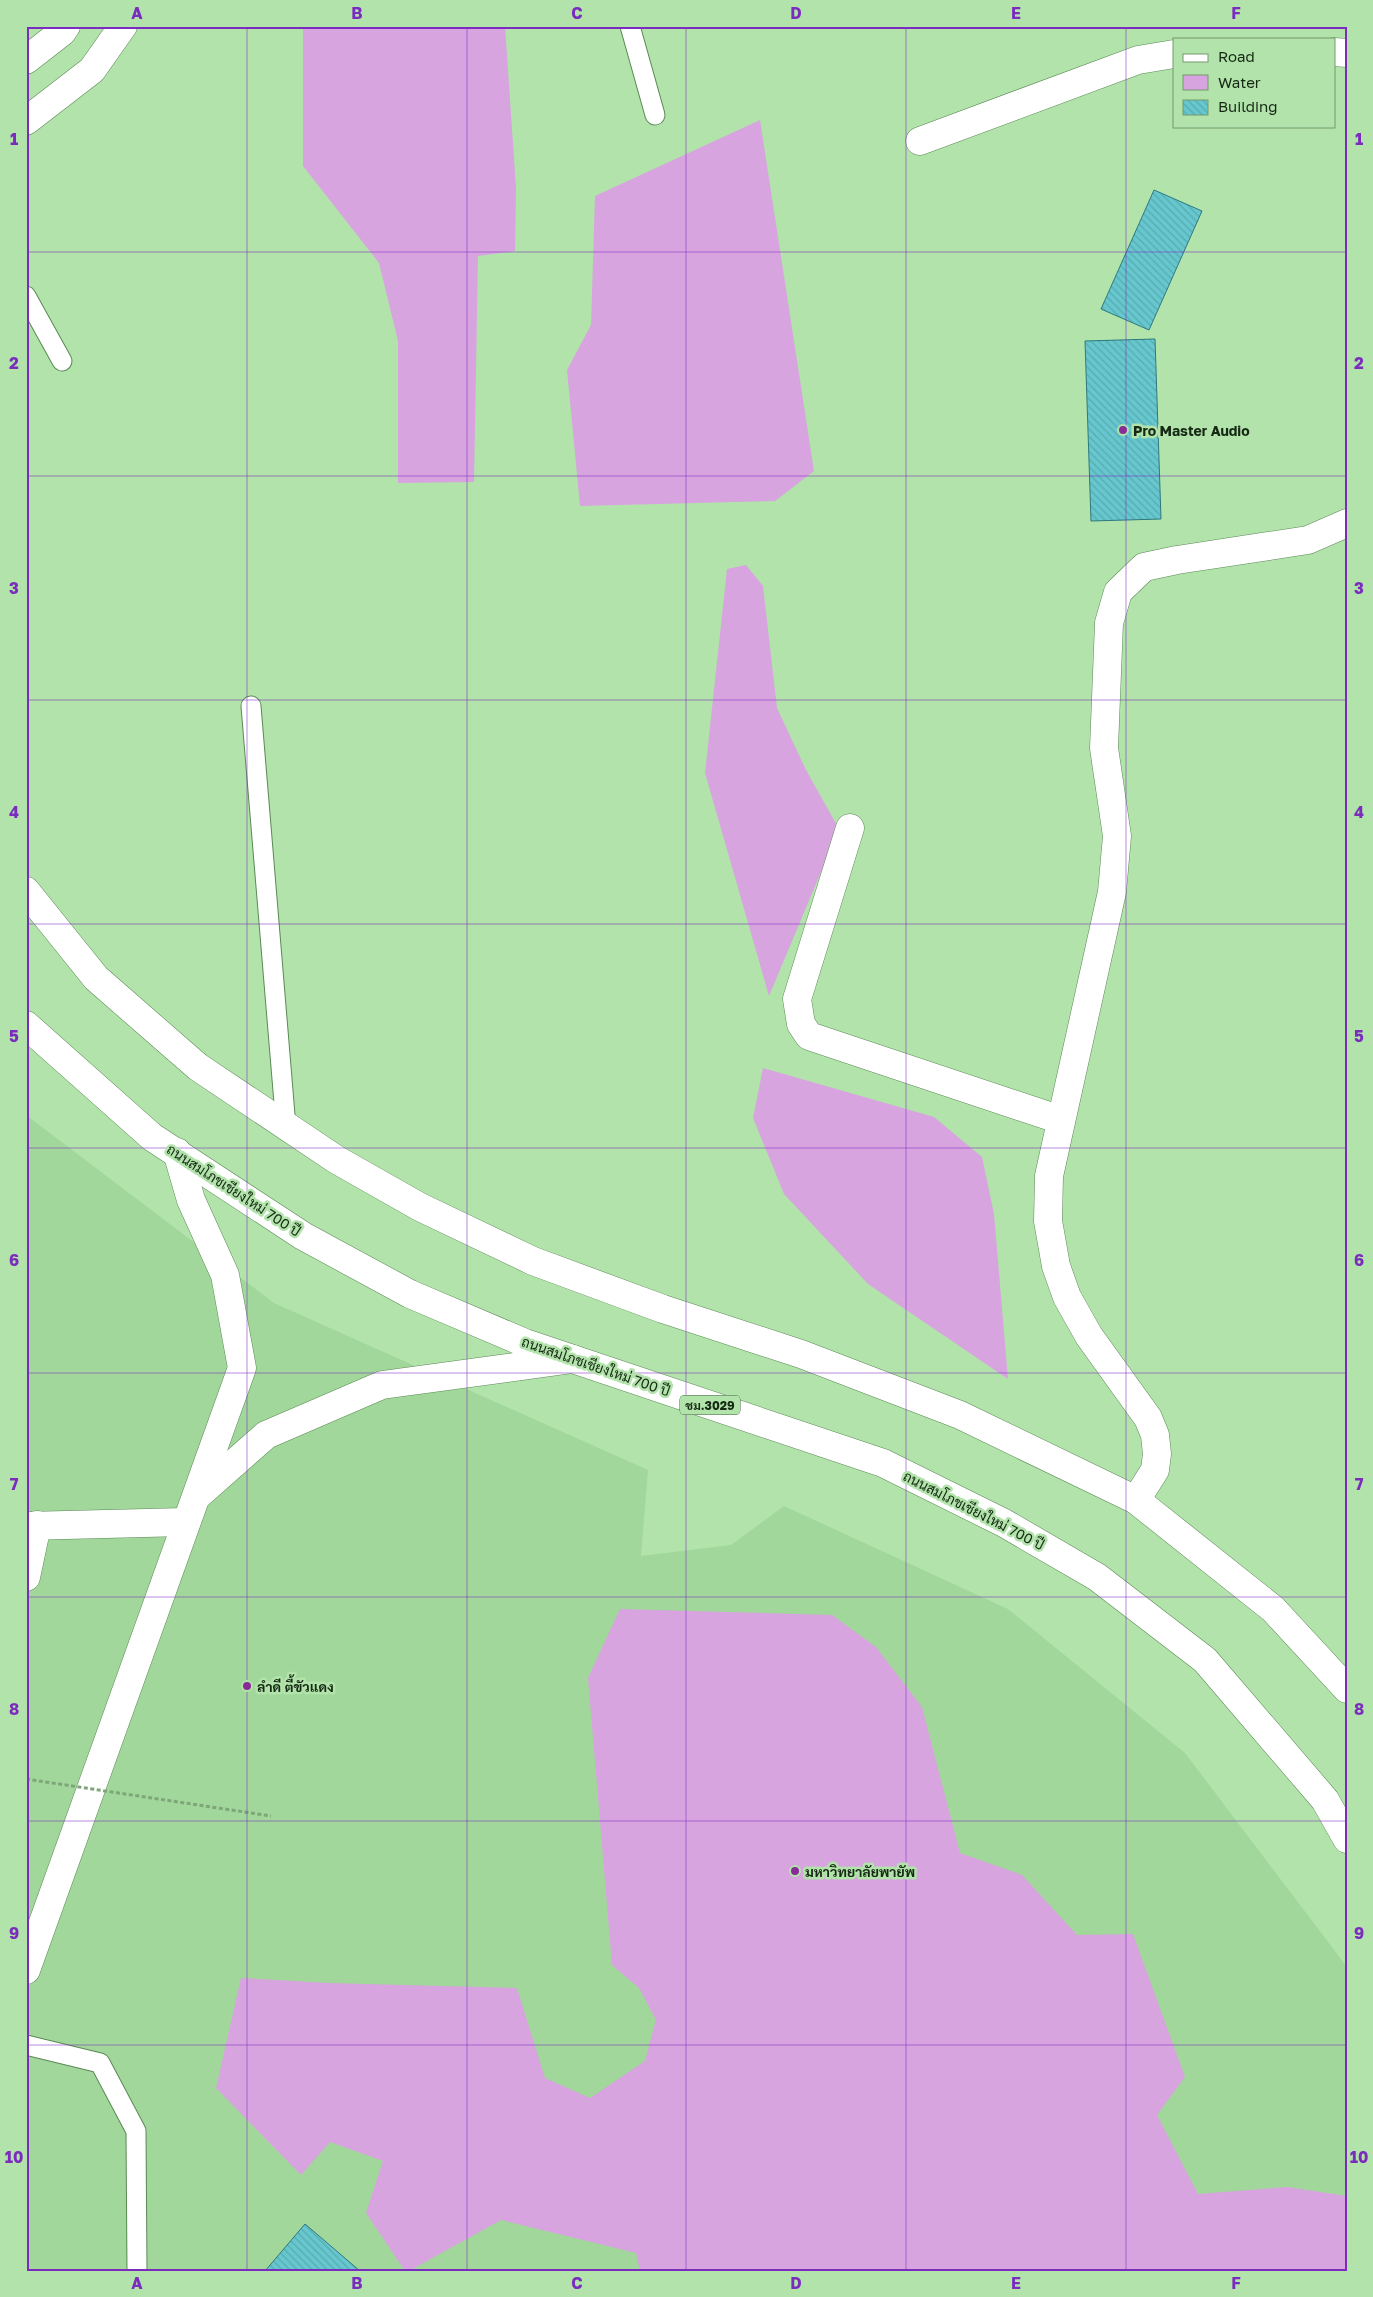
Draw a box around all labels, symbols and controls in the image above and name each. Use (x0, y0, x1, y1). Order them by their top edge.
text: A (131, 3, 143, 23)
text: B (351, 3, 363, 23)
text: C (571, 3, 583, 23)
text: D (790, 3, 802, 23)
text: E (1011, 3, 1021, 23)
text: F (1231, 3, 1241, 23)
legend (1173, 38, 1336, 128)
text: Road (1218, 47, 1255, 65)
text: Water (1218, 73, 1261, 91)
text: Building (1218, 97, 1278, 115)
text: 1 (10, 129, 18, 149)
text: 1 (1355, 129, 1363, 149)
text: 2 (9, 353, 19, 373)
text: 2 (1354, 353, 1364, 373)
place label: Pro Master Audio (1133, 422, 1250, 439)
marker: Pro Master Audio (1117, 424, 1129, 436)
text: 3 (9, 578, 19, 598)
text: 3 (1354, 578, 1364, 598)
text: 4 (9, 802, 19, 822)
text: 4 (1354, 802, 1364, 822)
text: 5 (9, 1026, 19, 1046)
text: 5 (1354, 1026, 1364, 1046)
street label: ถนนสมโภชเชียงใหม่ 700 ปี (164, 1140, 304, 1240)
text: 6 (9, 1250, 19, 1270)
text: 6 (1354, 1250, 1364, 1270)
street label: ถนนสมโภชเชียงใหม่ 700 ปี (519, 1333, 673, 1399)
road number: ชม.3029 (680, 1396, 740, 1414)
street label: ถนนสมโภชเชียงใหม่ 700 ปี (901, 1467, 1047, 1553)
text: 7 (10, 1474, 19, 1494)
text: 7 (1355, 1474, 1364, 1494)
place label: ลำดี ตี้ขัวแดง (257, 1674, 334, 1695)
marker: ลำดี ตี้ขัวแดง (241, 1680, 253, 1692)
text: 8 (9, 1699, 19, 1719)
text: 8 (1354, 1699, 1364, 1719)
place label: มหาวิทยาลัยพายัพ (805, 1863, 915, 1880)
marker: มหาวิทยาลัยพายัพ (789, 1865, 801, 1877)
text: 9 (9, 1923, 19, 1943)
text: 9 (1354, 1923, 1364, 1943)
text: 10 (5, 2147, 23, 2167)
text: 10 (1350, 2147, 1368, 2167)
text: A (131, 2273, 143, 2293)
text: B (351, 2273, 363, 2293)
text: C (571, 2273, 583, 2293)
text: D (790, 2273, 802, 2293)
text: E (1011, 2273, 1021, 2293)
text: F (1231, 2273, 1241, 2293)

